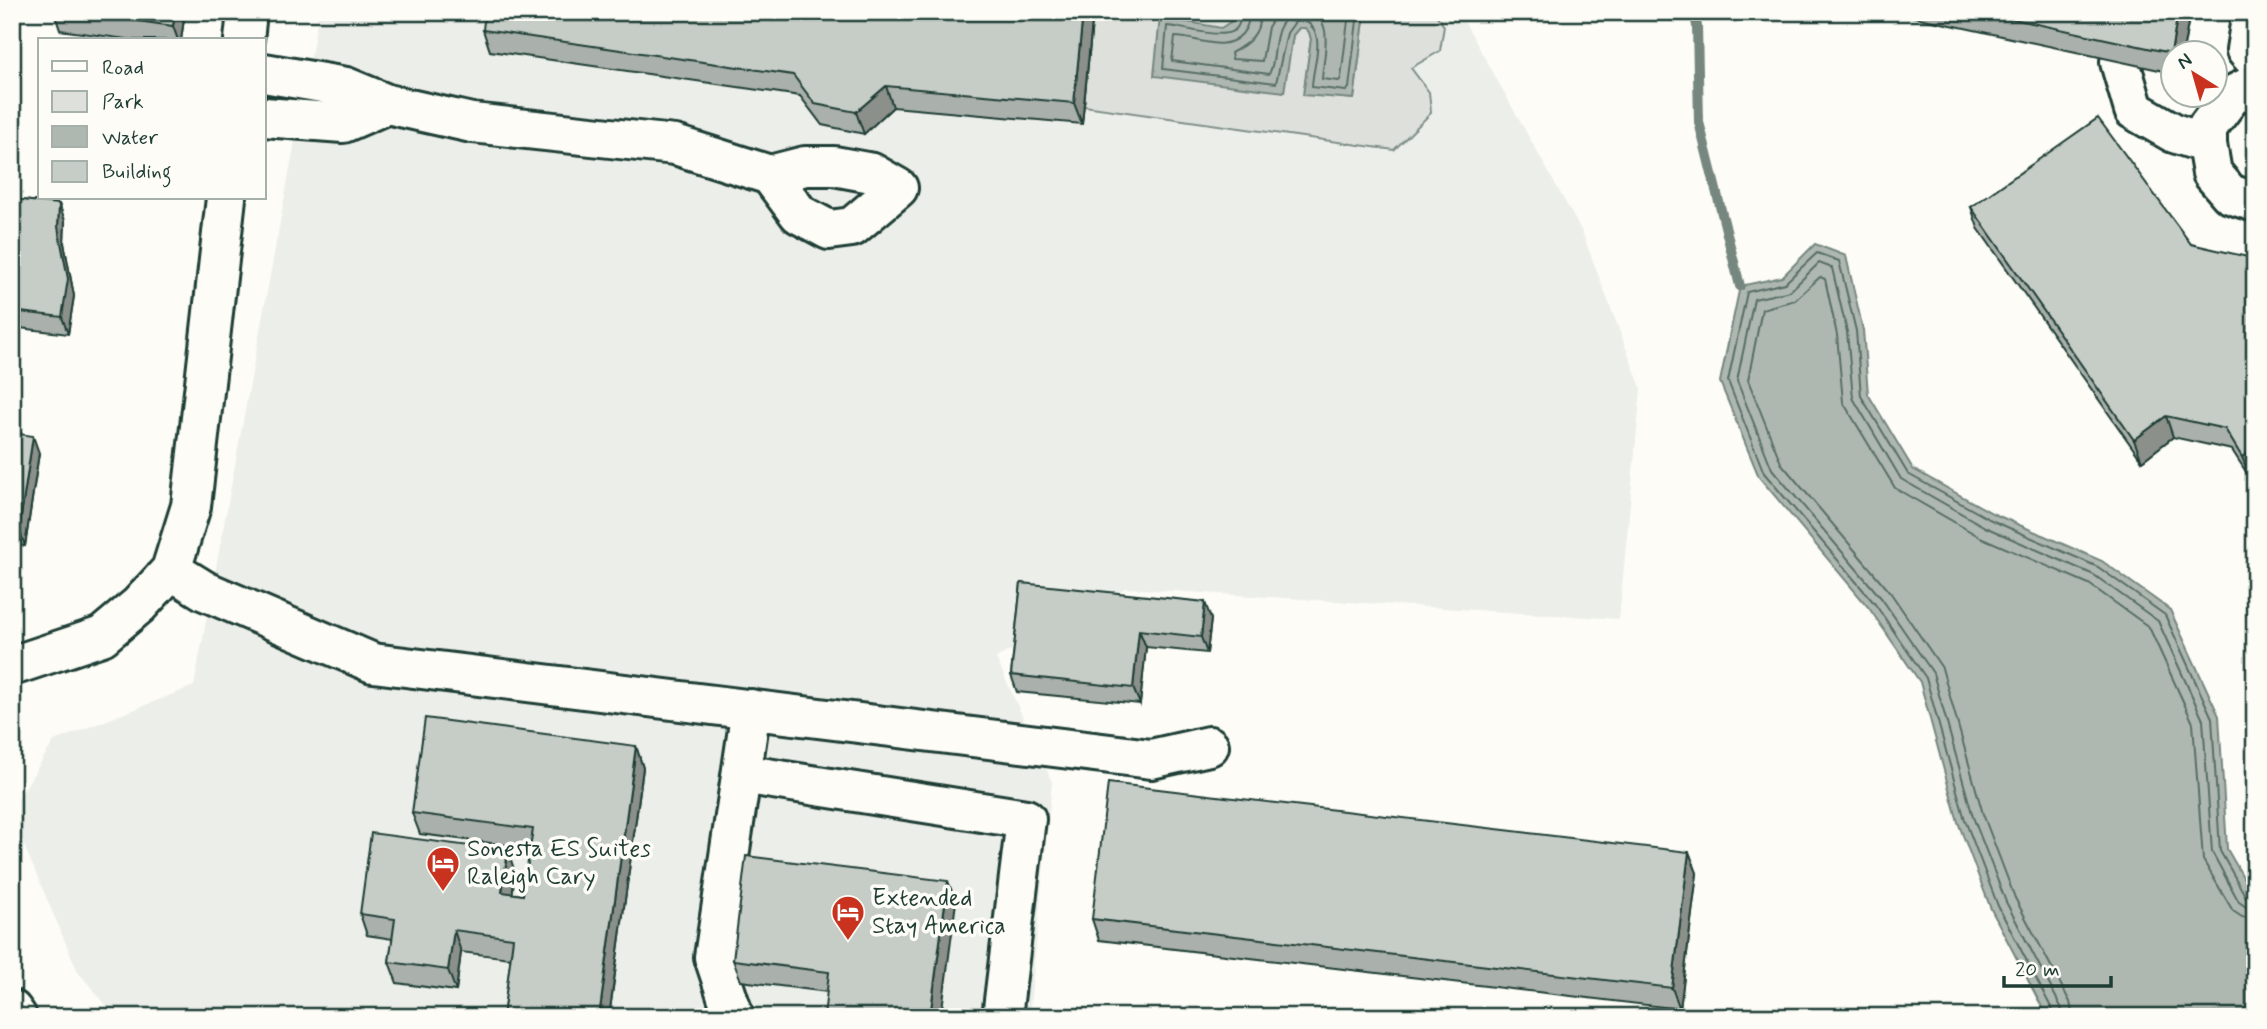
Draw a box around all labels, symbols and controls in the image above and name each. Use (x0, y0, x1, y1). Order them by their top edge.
legend (38, 38, 266, 200)
north arrow (2158, 38, 2228, 108)
text: N (2172, 48, 2197, 75)
text: Road (102, 54, 144, 82)
text: Park (102, 88, 144, 116)
text: Water (102, 124, 158, 152)
text: Building (102, 158, 172, 188)
place label: Sonesta ES Suites Raleigh Cary (467, 834, 651, 893)
hotel icon: Sonesta ES Suites Raleigh Cary (424, 844, 462, 893)
place label: Extended Stay America (872, 883, 1006, 942)
hotel icon: Extended Stay America (829, 893, 867, 942)
scale bar (2004, 945, 2111, 989)
text: 20 m (2015, 956, 2060, 984)

